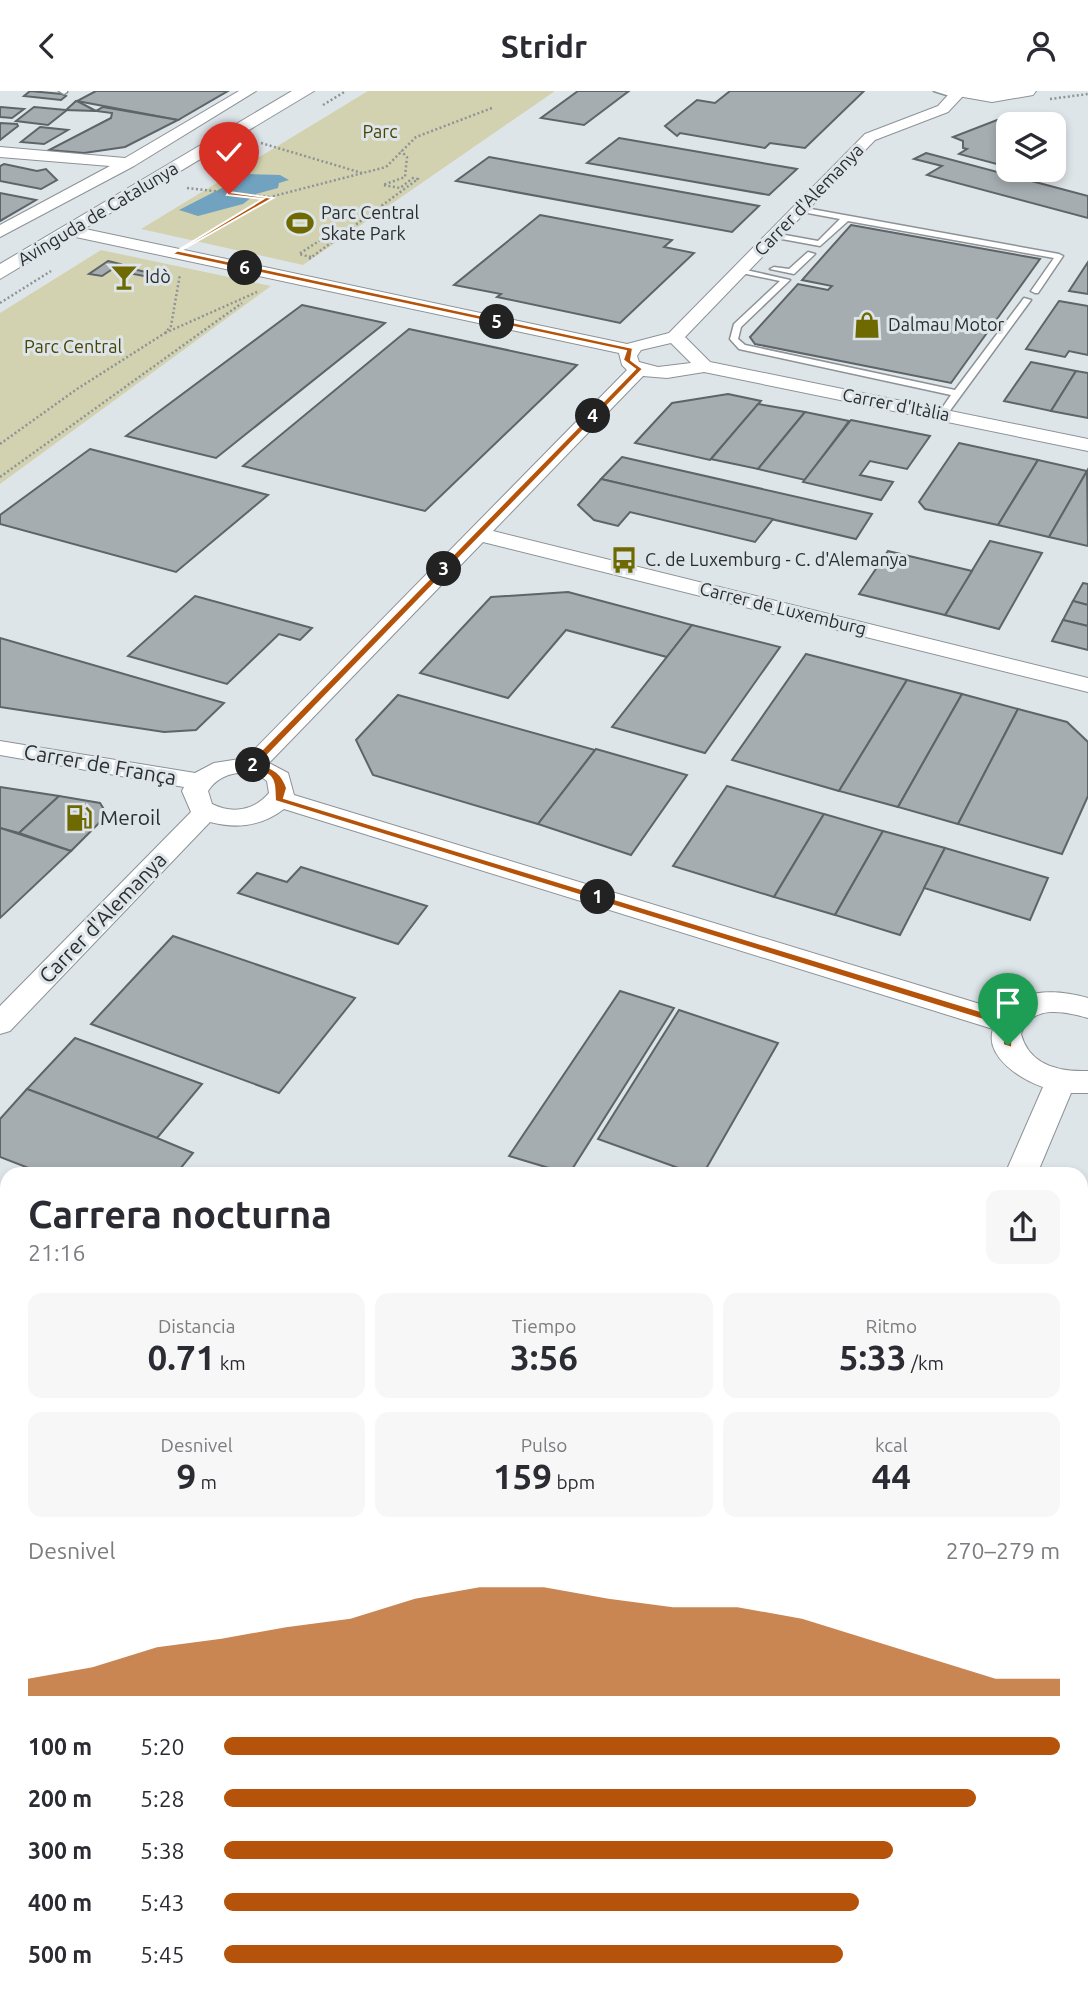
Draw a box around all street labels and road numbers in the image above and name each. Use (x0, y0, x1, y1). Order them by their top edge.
street label: Carrer d'Alemanya (750, 139, 867, 259)
street label: Avinguda de Catalunya (14, 157, 181, 269)
street label: Carrer d'Itàlia (841, 384, 952, 424)
street label: Carrer de Luxemburg (698, 578, 869, 638)
street label: Carrer de França (22, 739, 178, 789)
street label: Carrer d'Alemanya (34, 847, 171, 988)

